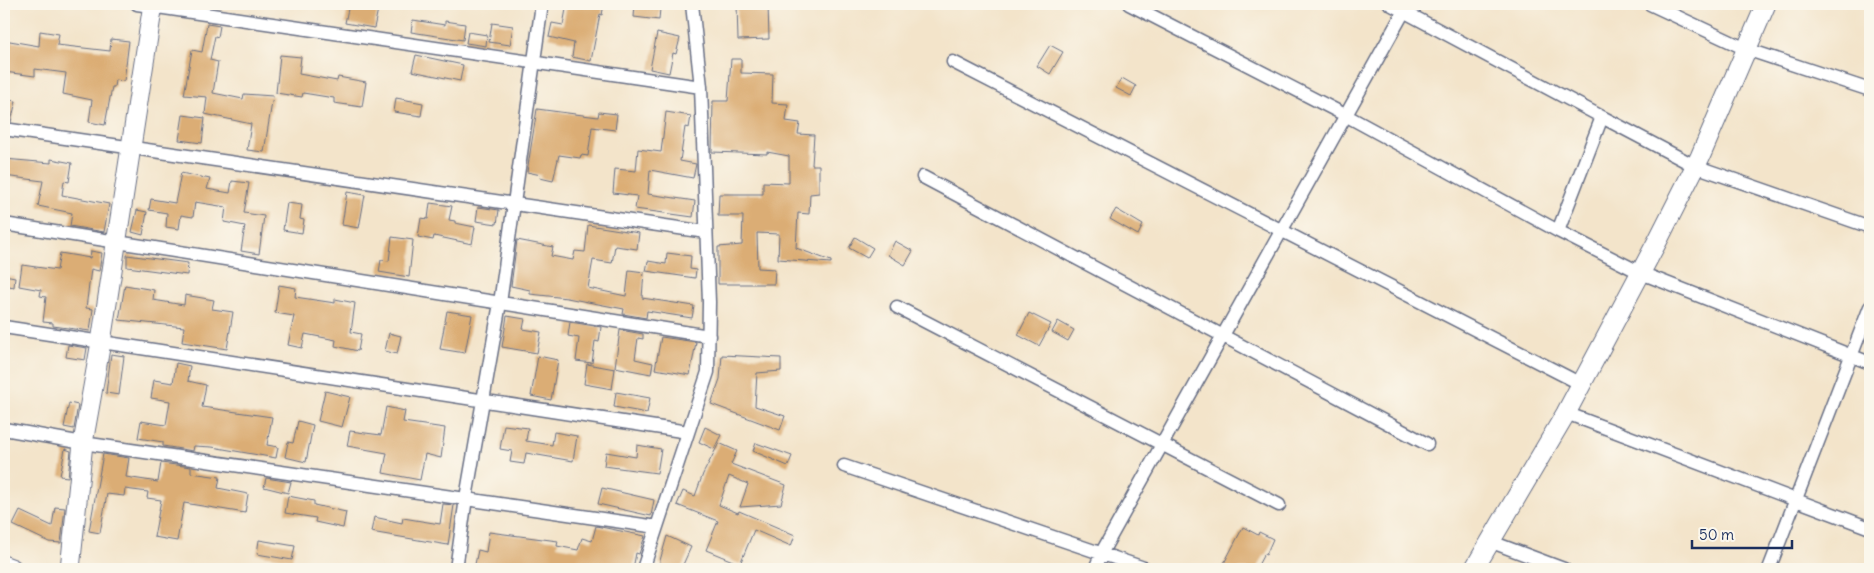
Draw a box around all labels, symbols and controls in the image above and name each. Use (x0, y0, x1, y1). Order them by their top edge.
scale bar (1692, 518, 1792, 550)
text: 50 m (1699, 525, 1734, 544)

